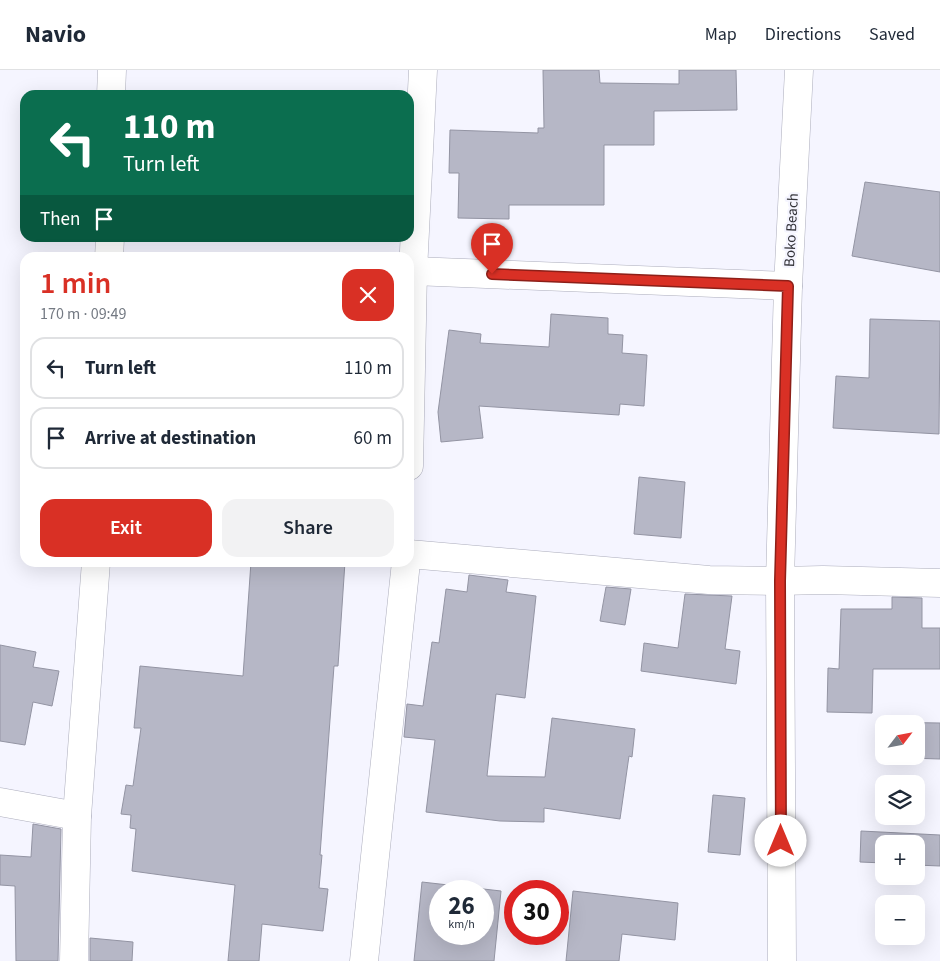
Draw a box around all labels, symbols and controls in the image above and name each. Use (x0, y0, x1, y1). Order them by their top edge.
text: Navio (25, 17, 86, 52)
text: Map (705, 22, 737, 47)
text: Directions (765, 22, 841, 47)
text: Saved (869, 22, 915, 47)
text: 110 m (123, 102, 215, 152)
icon: left (40, 110, 105, 175)
text: Turn left (123, 148, 199, 180)
street label: Boko Beach (779, 193, 804, 267)
icon: arrive (90, 205, 118, 233)
text: Then (40, 206, 80, 233)
pin (471, 223, 513, 274)
icon: arrive (478, 230, 506, 258)
text: 1 min (40, 262, 111, 305)
button: close (342, 269, 394, 321)
text: 170 m · 09:49 (40, 303, 127, 325)
icon: left (42, 354, 70, 382)
text: Turn left (85, 355, 156, 382)
text: 110 m (344, 355, 392, 382)
icon: arrive (42, 424, 70, 452)
text: Arrive at destination (85, 425, 256, 452)
text: 60 m (354, 425, 392, 452)
button: Exit (40, 499, 212, 557)
button: Share (222, 499, 394, 557)
north arrow (875, 715, 925, 765)
map controls (875, 715, 925, 945)
button: layers (875, 775, 925, 825)
position arrow (754, 814, 806, 866)
button: + (875, 835, 925, 885)
speed limit sign: 30 (504, 880, 569, 945)
text: 26 (448, 888, 475, 924)
button: − (875, 895, 925, 945)
text: km/h (448, 916, 475, 933)

